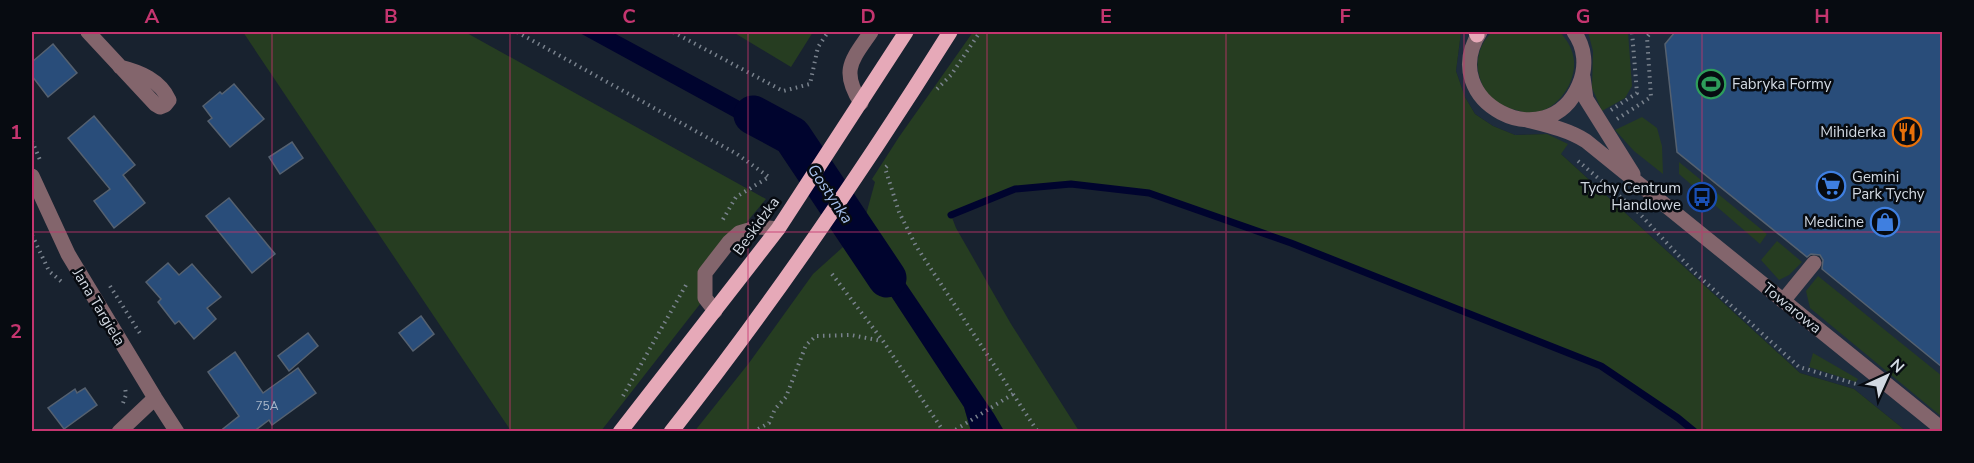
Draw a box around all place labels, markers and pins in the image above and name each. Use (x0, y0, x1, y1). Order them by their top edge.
sports icon: Fabryka Formy (1695, 68, 1727, 100)
place label: Fabryka Formy (1732, 74, 1832, 94)
restaurant icon: Mihiderka (1891, 116, 1923, 148)
place label: Mihiderka (1820, 122, 1886, 142)
place label: Gemini Park Tychy (1852, 167, 1925, 204)
supermarket icon: Gemini Park Tychy (1815, 170, 1847, 202)
place label: Tychy Centrum Handlowe (1580, 178, 1681, 215)
bus stop icon: Tychy Centrum Handlowe (1686, 181, 1718, 213)
shop icon: Medicine (1869, 206, 1901, 238)
place label: Medicine (1804, 212, 1864, 232)

